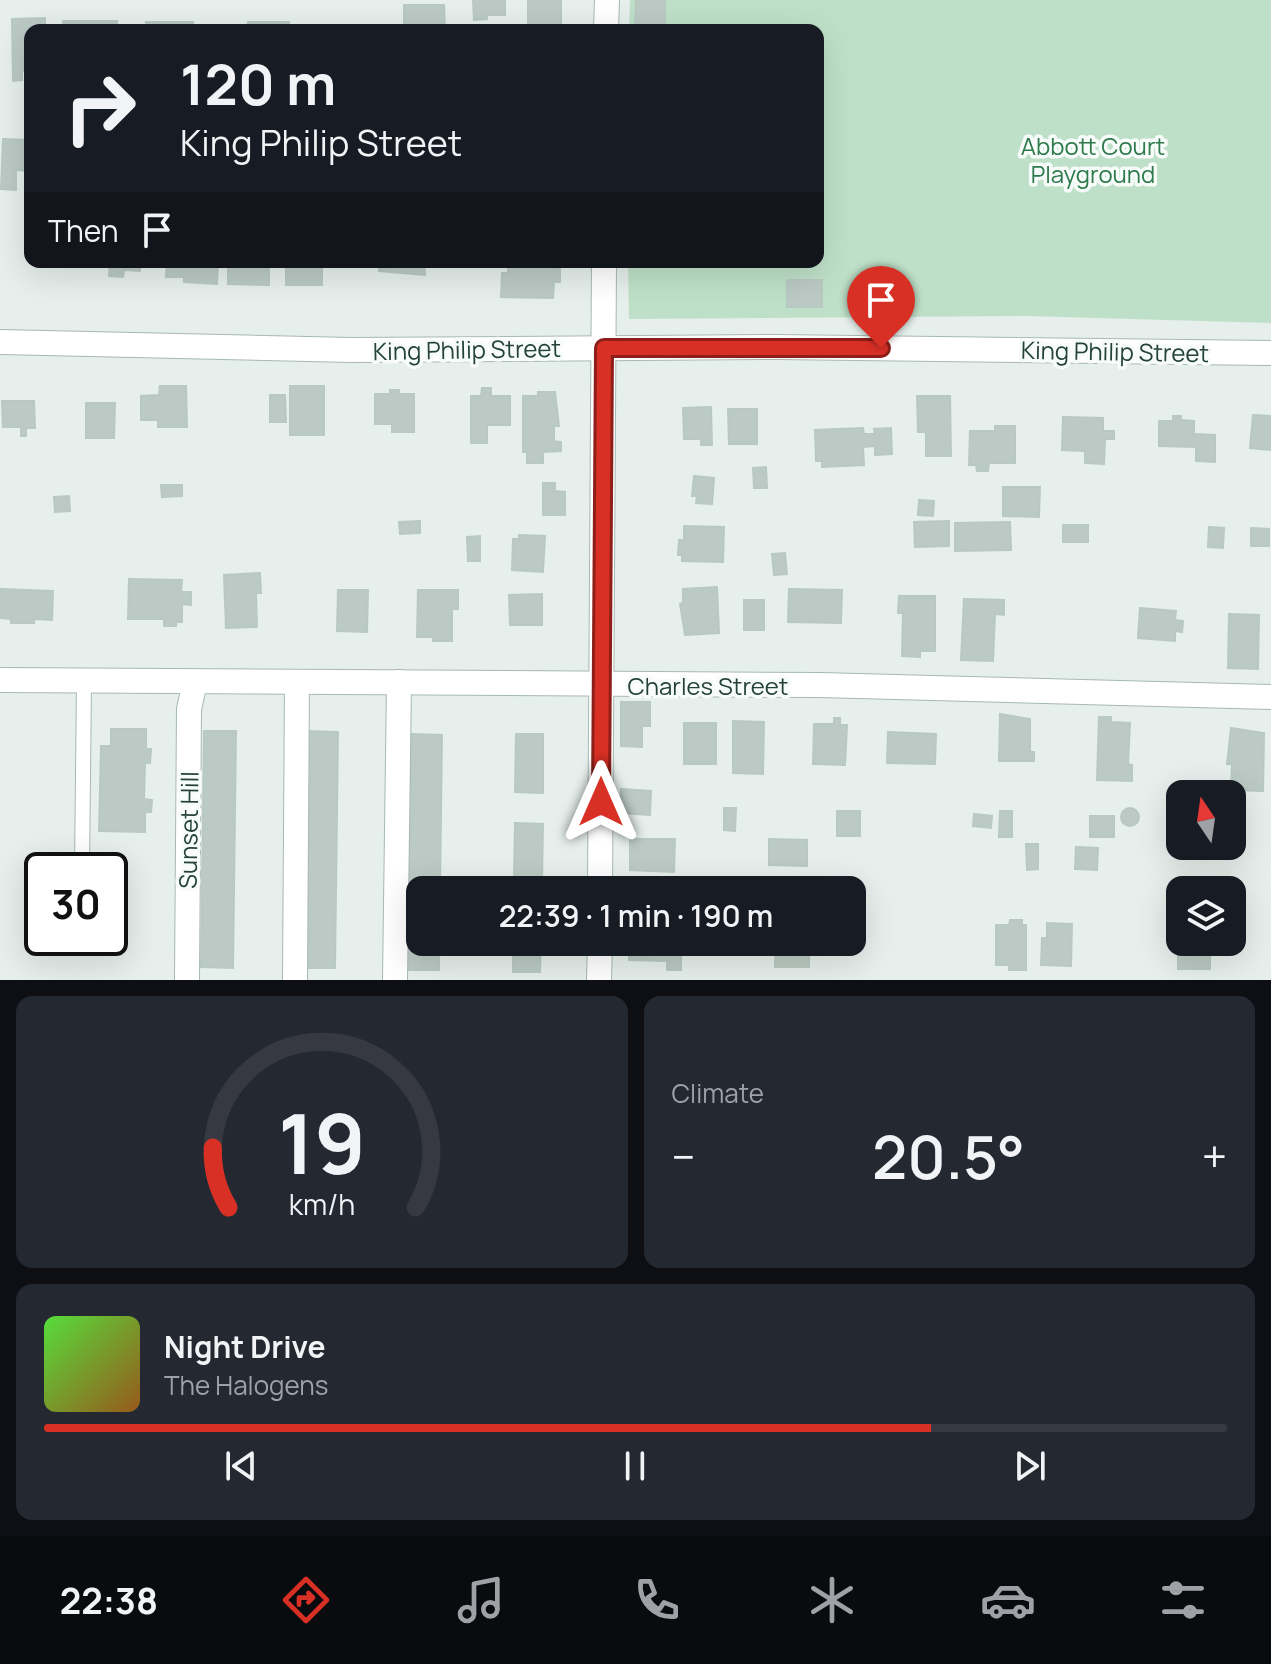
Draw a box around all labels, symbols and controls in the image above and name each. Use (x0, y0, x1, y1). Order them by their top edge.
text: 120 m (180, 45, 336, 122)
icon: right (48, 56, 152, 160)
text: King Philip Street (180, 118, 462, 167)
park label: Abbott Court Playground (1021, 129, 1165, 190)
icon: arrive (135, 208, 179, 252)
text: Then (48, 210, 119, 251)
pin (847, 266, 915, 348)
icon: arrive (859, 278, 903, 322)
street label: King Philip Street (373, 331, 561, 367)
street label: King Philip Street (1021, 333, 1209, 369)
street label: Charles Street (628, 669, 788, 702)
position arrow (559, 760, 643, 844)
street label: Sunset Hill (170, 771, 206, 889)
north arrow (1166, 780, 1246, 860)
map controls (1166, 780, 1246, 956)
speed limit sign: 30 (24, 852, 128, 956)
button: layers (1166, 876, 1246, 956)
text: 22:39 · 1 min · 190 m (499, 895, 773, 936)
text: Climate (672, 1075, 764, 1111)
text: 19 (278, 1085, 366, 1199)
text: 20.5° (872, 1115, 1025, 1197)
text: − (672, 1126, 695, 1186)
text: + (1202, 1126, 1227, 1186)
text: km/h (289, 1185, 355, 1224)
text: Night Drive (164, 1326, 326, 1367)
text: The Halogens (164, 1367, 328, 1403)
icon: previous (219, 1444, 263, 1488)
icon: pause (613, 1444, 657, 1488)
icon: next (1008, 1444, 1052, 1488)
icon: directions (278, 1572, 334, 1628)
icon: music (453, 1572, 509, 1628)
icon: phone (629, 1572, 685, 1628)
icon: climate (804, 1572, 860, 1628)
icon: car (980, 1572, 1036, 1628)
icon: filters (1155, 1572, 1211, 1628)
text: 22:38 (60, 1576, 158, 1625)

